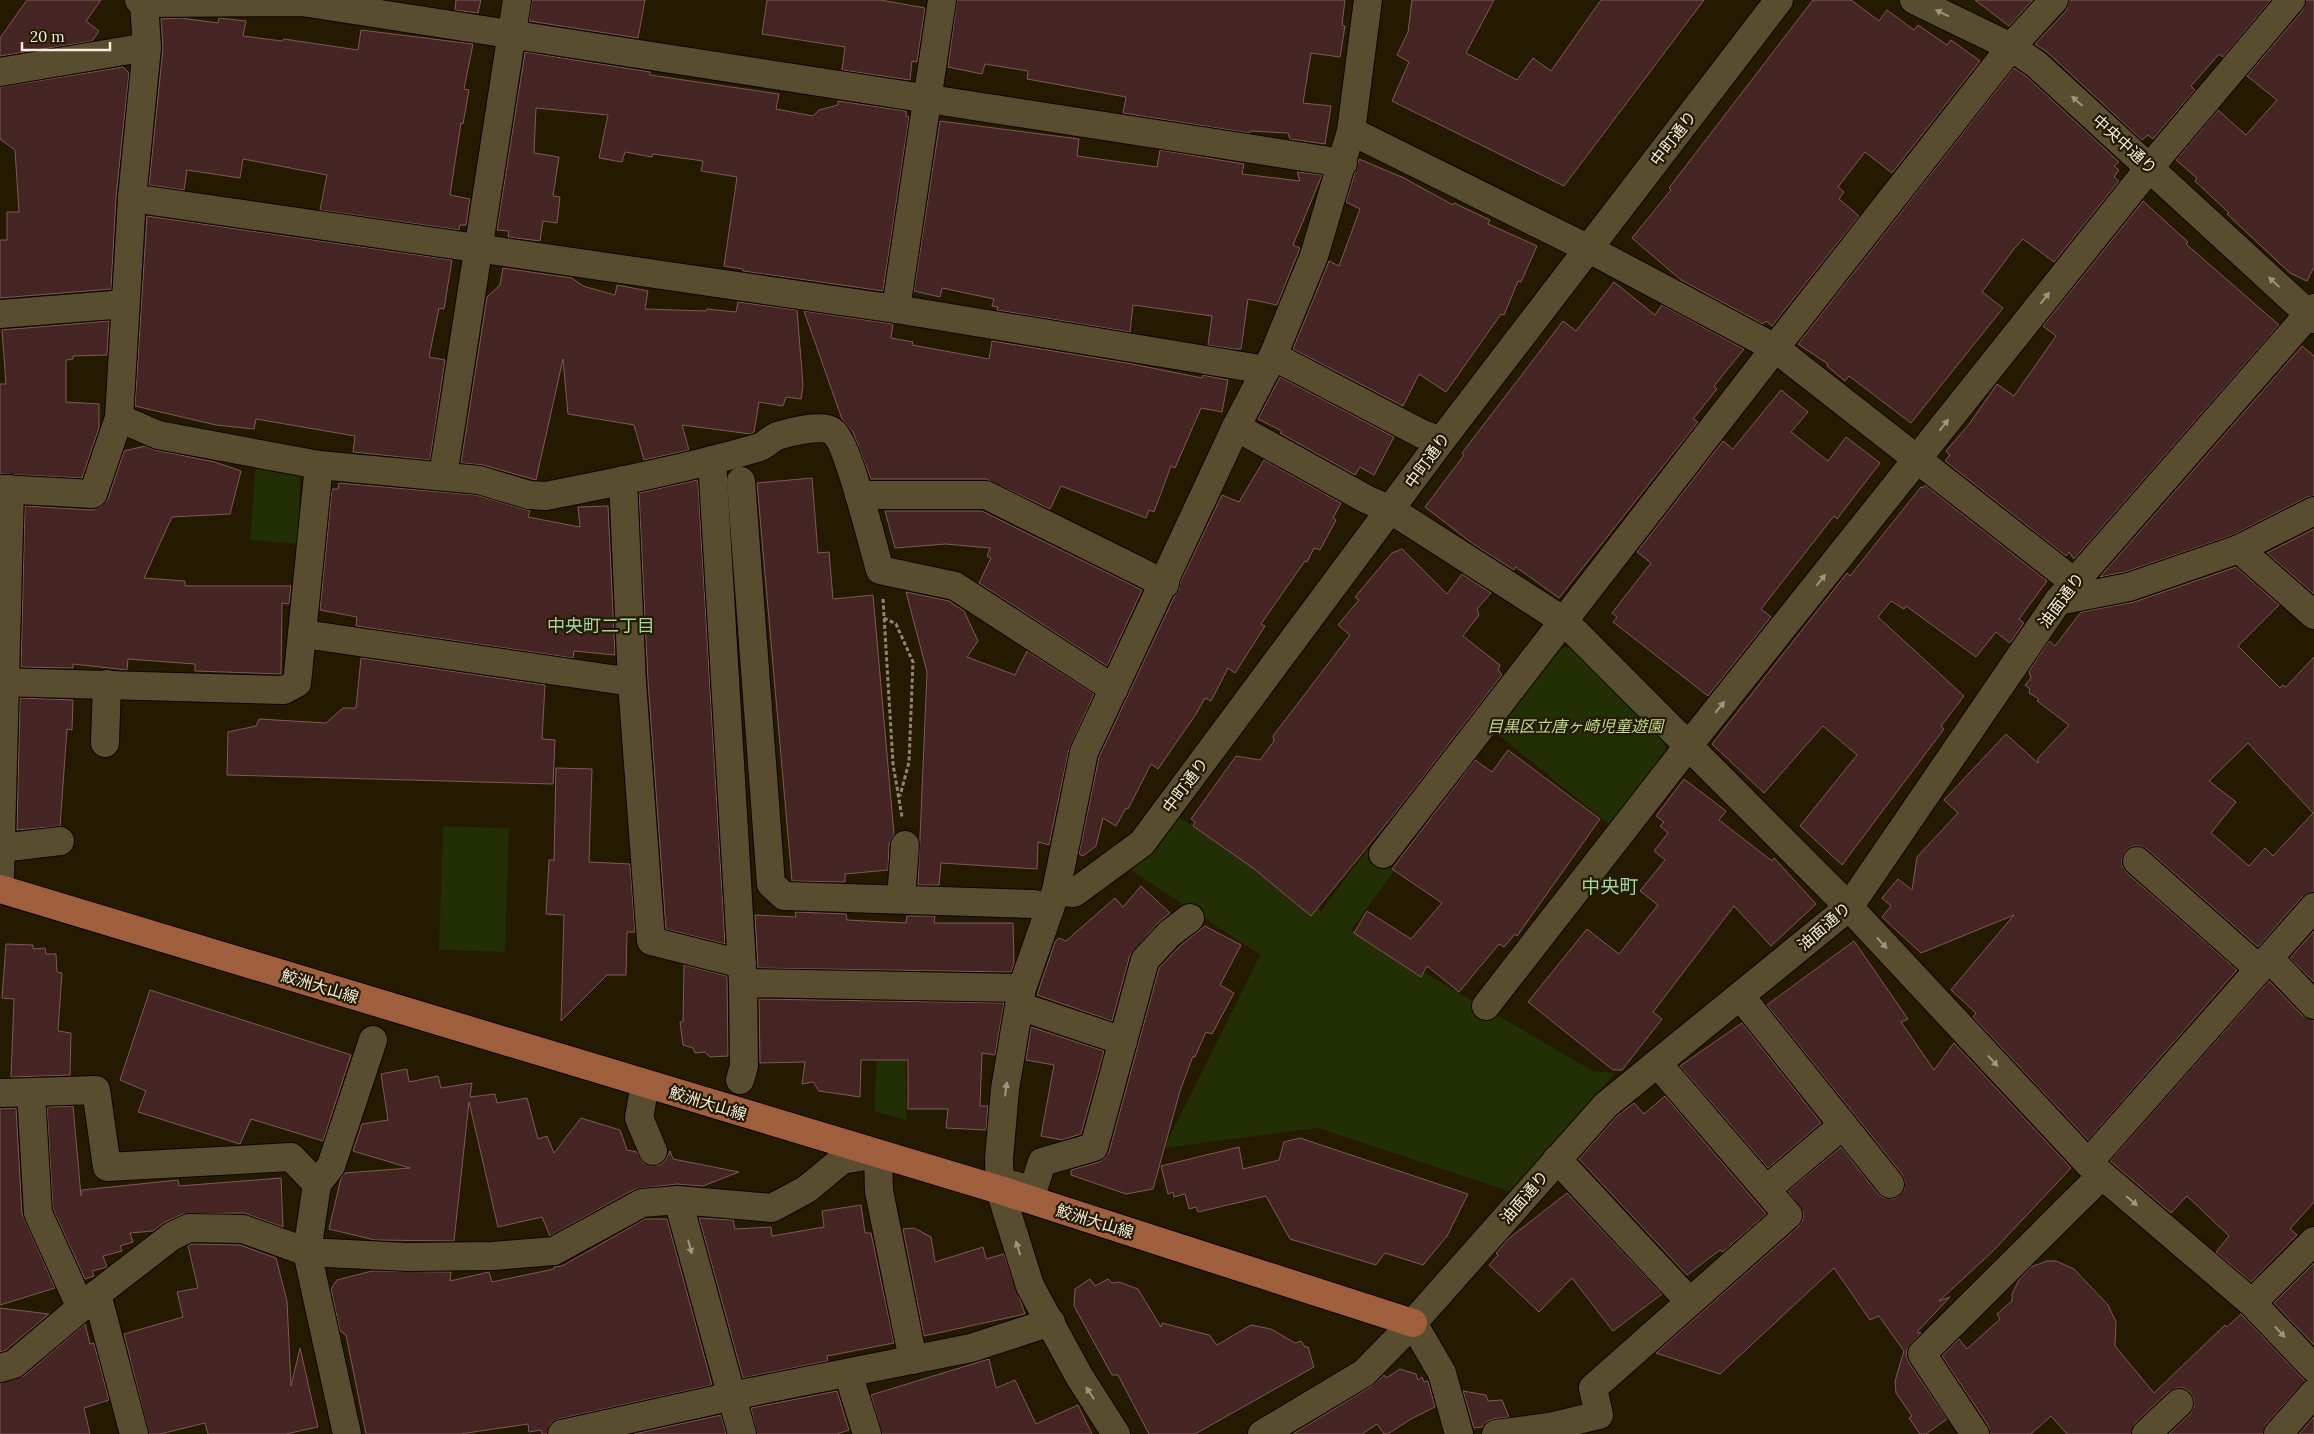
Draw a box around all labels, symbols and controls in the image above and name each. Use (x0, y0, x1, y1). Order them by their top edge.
one-way arrow (1935, 9, 1949, 17)
scale bar (22, 20, 110, 52)
text: 20 m (30, 27, 65, 46)
one-way arrow (2072, 95, 2084, 107)
street label: 中町通り (1645, 107, 1701, 169)
street label: 中央中通り (2089, 110, 2161, 178)
one-way arrow (2268, 276, 2280, 288)
one-way arrow (2040, 292, 2051, 305)
one-way arrow (1939, 419, 1950, 432)
street label: 中町通り (1400, 428, 1454, 492)
street label: 油面通り (2034, 568, 2088, 632)
one-way arrow (1816, 573, 1827, 586)
district label: 中央町二丁目 (547, 614, 655, 637)
one-way arrow (1714, 701, 1725, 714)
park label: 目黒区立唐ヶ崎児童遊園 (1487, 716, 1665, 736)
street label: 中町通り (1158, 753, 1212, 817)
district label: 中央町 (1581, 874, 1639, 898)
street label: 油面通り (1793, 897, 1855, 955)
one-way arrow (1876, 936, 1888, 948)
street label: 鮫洲大山線 (279, 965, 361, 1007)
one-way arrow (1987, 1055, 1999, 1067)
one-way arrow (1002, 1080, 1010, 1096)
street label: 鮫洲大山線 (667, 1082, 749, 1124)
street label: 油面通り (1495, 1166, 1553, 1228)
one-way arrow (2126, 1195, 2138, 1207)
street label: 鮫洲大山線 (1054, 1200, 1136, 1242)
one-way arrow (687, 1240, 695, 1255)
one-way arrow (1014, 1240, 1022, 1255)
one-way arrow (2274, 1326, 2286, 1338)
one-way arrow (1085, 1386, 1095, 1400)

